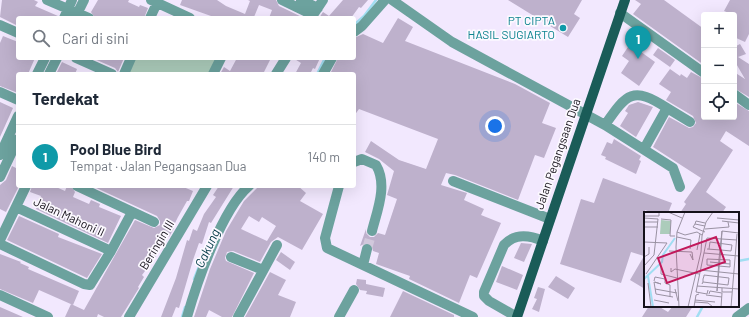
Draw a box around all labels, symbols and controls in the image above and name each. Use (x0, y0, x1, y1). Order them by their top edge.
map controls (701, 12, 737, 120)
button: + (701, 12, 737, 48)
place label: PT CIPTA HASIL SUGIARTO (467, 13, 555, 41)
search box (16, 16, 356, 60)
marker: PT CIPTA HASIL SUGIARTO (558, 23, 568, 33)
pin: 1 (625, 26, 651, 59)
icon: search (30, 27, 52, 49)
text: Cari di sini (62, 29, 129, 47)
button: − (701, 48, 737, 84)
button: locate (701, 84, 737, 120)
text: Terdekat (32, 88, 99, 108)
street label: Jalan Pegangsaan Dua (532, 96, 583, 211)
your location (485, 116, 505, 136)
text: Pool Blue Bird (70, 140, 161, 158)
text: 1 (43, 149, 47, 165)
text: 140 m (308, 149, 340, 165)
text: Tempat · Jalan Pegangsaan Dua (70, 158, 246, 174)
street label: Jalan Mahoni II (32, 194, 107, 239)
inset map (644, 212, 739, 307)
street label: Beringin III (136, 217, 176, 272)
water label: Cakung (191, 226, 223, 270)

